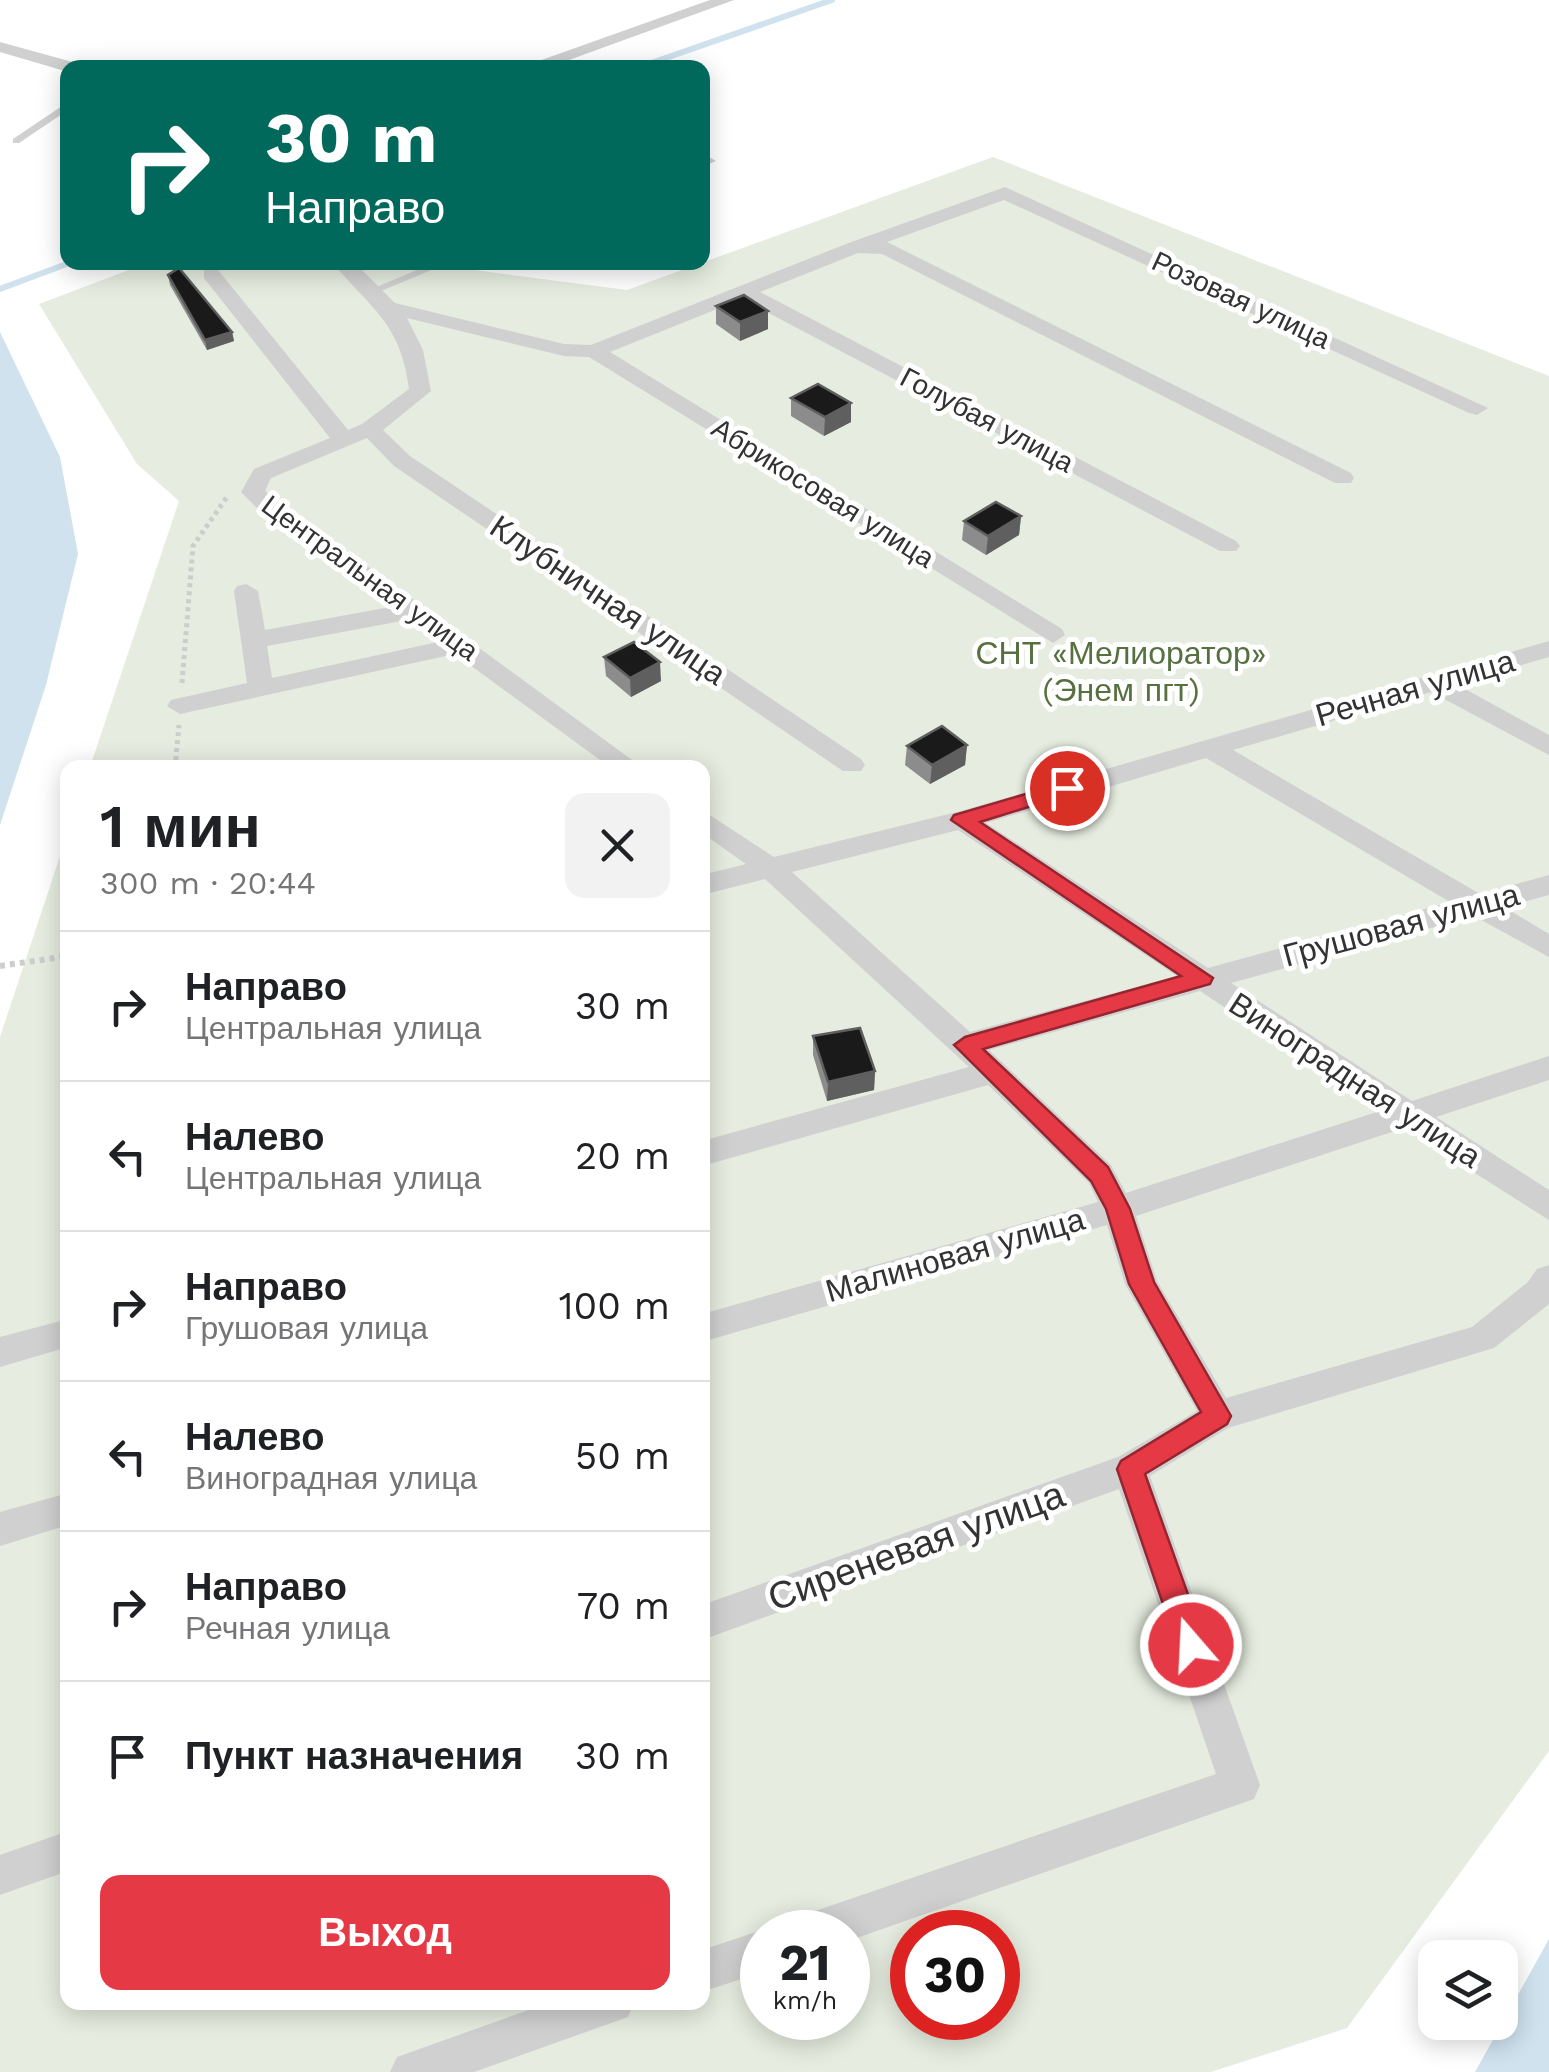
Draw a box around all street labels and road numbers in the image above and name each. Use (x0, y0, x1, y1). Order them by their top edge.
street label: Розовая улица (1147, 244, 1336, 356)
street label: Голубая улица (895, 360, 1080, 480)
street label: Абрикосовая улица (706, 411, 941, 575)
street label: Центральная улица (255, 488, 485, 668)
street label: Клубничная улица (483, 507, 733, 693)
street label: Речная улица (1311, 641, 1519, 735)
street label: Грушовая улица (1279, 875, 1524, 975)
street label: Виноградная улица (1222, 984, 1488, 1176)
street label: Малиновая улица (821, 1200, 1089, 1310)
street label: Сиреневая улица (762, 1472, 1071, 1620)

